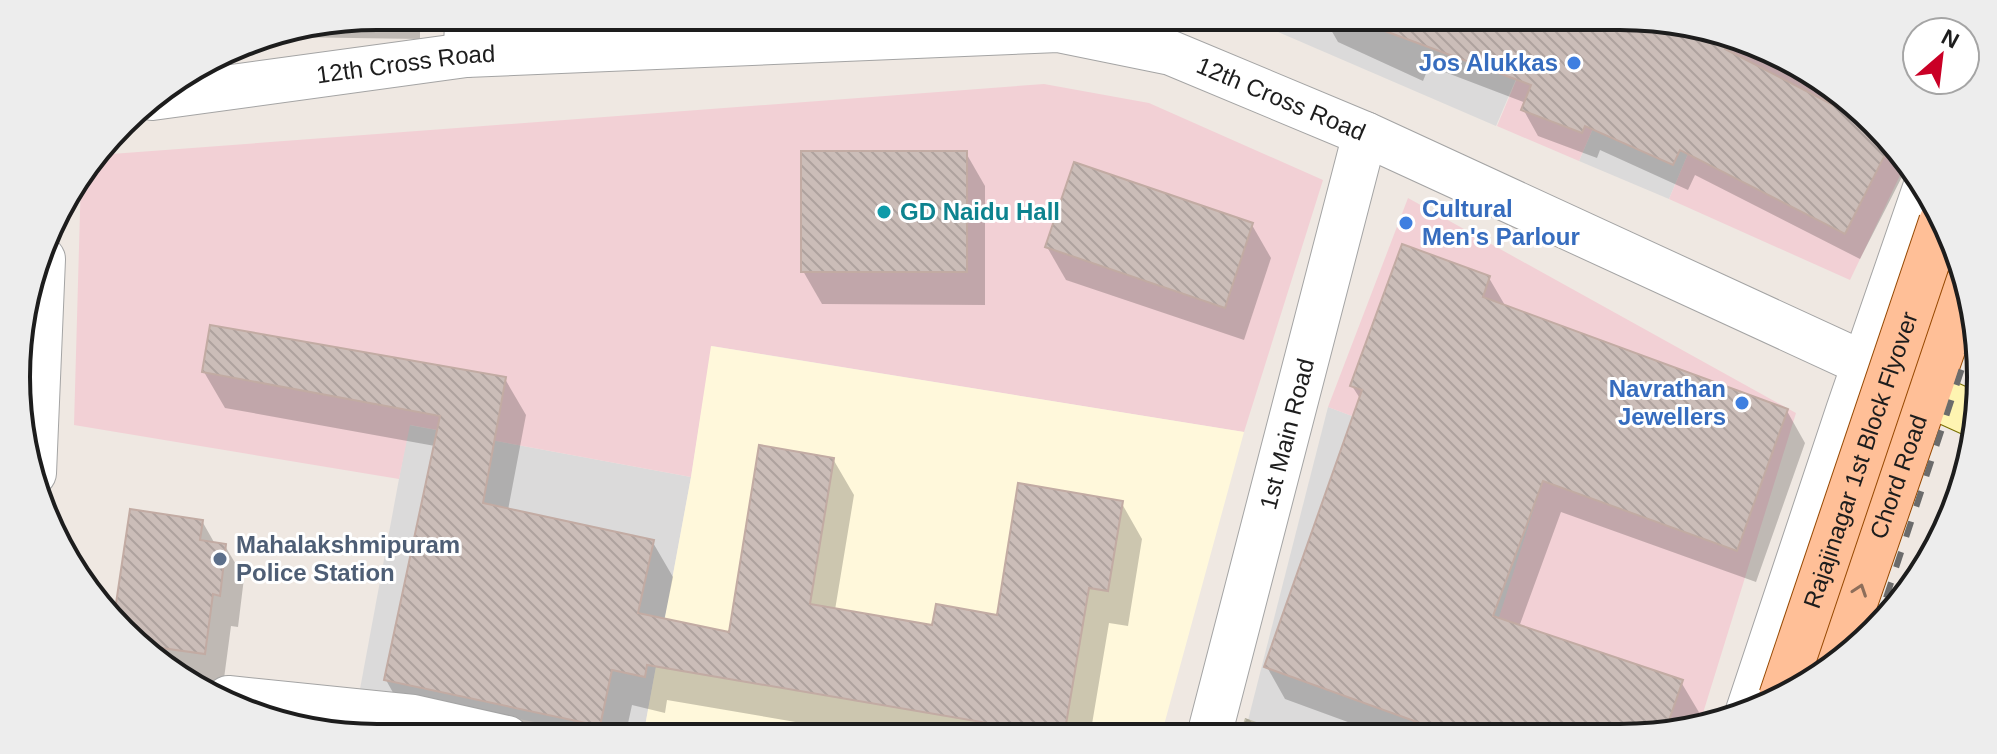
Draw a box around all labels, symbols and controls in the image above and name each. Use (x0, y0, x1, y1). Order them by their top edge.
north arrow (1901, 16, 1981, 96)
text: N (1937, 24, 1963, 54)
street label: 12th Cross Road (314, 40, 496, 88)
place label: Jos Alukkas (1419, 49, 1558, 76)
street label: 12th Cross Road (1193, 51, 1370, 146)
marker: Jos Alukkas (1565, 54, 1583, 72)
place label: Cultural Men's Parlour (1422, 195, 1580, 250)
place label: GD Naidu Hall (900, 198, 1060, 225)
marker: GD Naidu Hall (875, 203, 893, 221)
marker: Cultural Men's Parlour (1397, 214, 1415, 232)
street label: Rajajinagar 1st Block Flyover (1798, 308, 1923, 612)
street label: 1st Main Road (1254, 356, 1319, 512)
place label: Navrathan Jewellers (1609, 375, 1726, 430)
marker: Navrathan Jewellers (1733, 394, 1751, 412)
street label: Chord Road (1864, 411, 1932, 542)
place label: Mahalakshmipuram Police Station (236, 531, 460, 586)
marker: Mahalakshmipuram Police Station (211, 550, 229, 568)
one-way arrow (1850, 584, 1866, 598)

